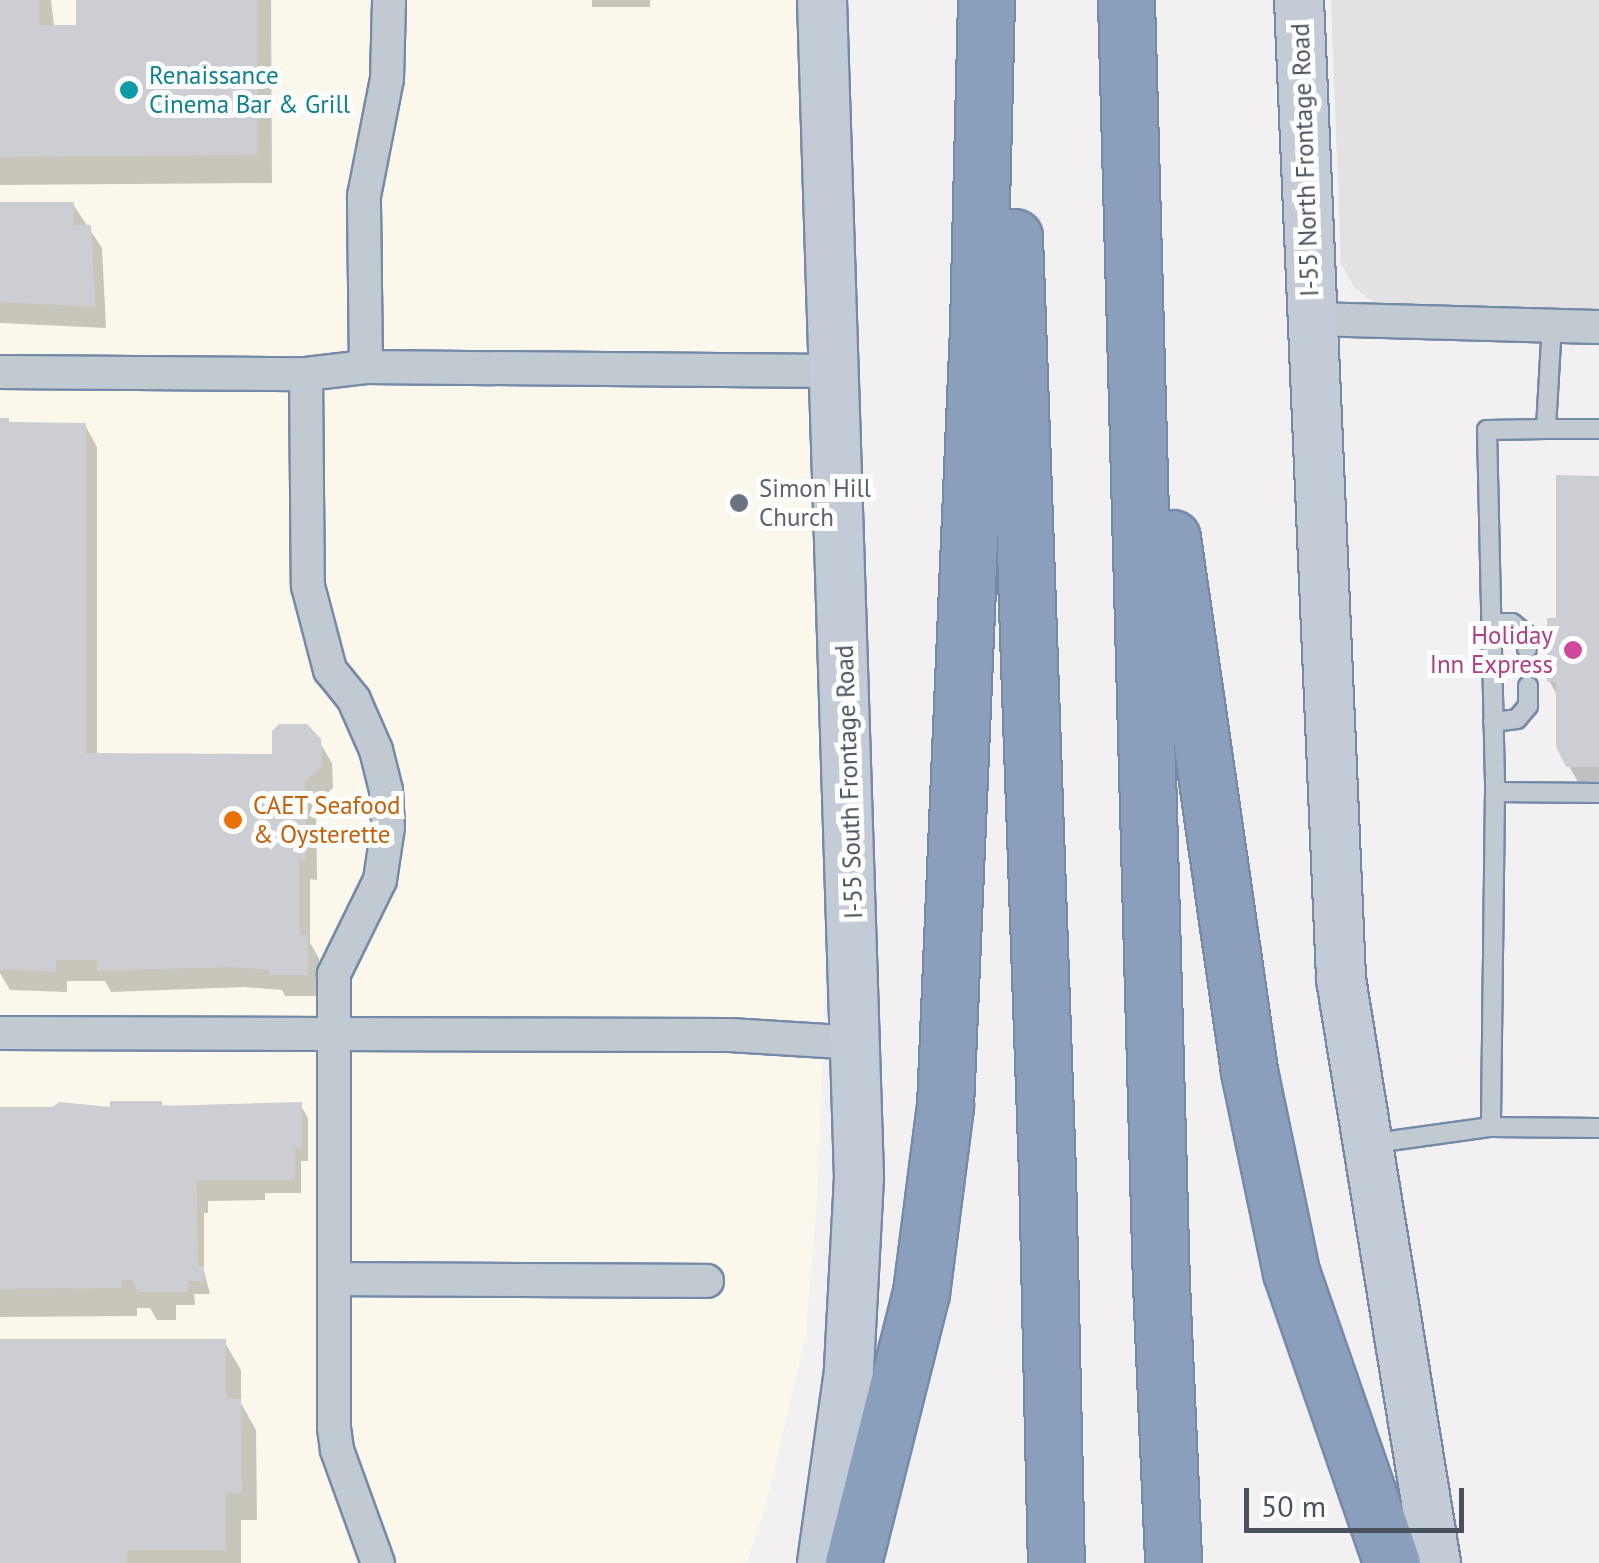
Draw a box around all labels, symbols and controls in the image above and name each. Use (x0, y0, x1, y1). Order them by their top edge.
street label: I-55 North Frontage Road (1285, 23, 1325, 297)
place label: Renaissance Cinema Bar & Grill (149, 61, 350, 120)
marker: Renaissance Cinema Bar & Grill (118, 79, 140, 101)
place label: Simon Hill Church (759, 474, 871, 533)
marker: Simon Hill Church (728, 492, 750, 514)
place label: Holiday Inn Express (1430, 621, 1553, 680)
marker: Holiday Inn Express (1562, 639, 1584, 661)
street label: I-55 South Frontage Road (829, 644, 869, 920)
place label: CAET Seafood & Oysterette (253, 791, 401, 850)
marker: CAET Seafood & Oysterette (222, 809, 244, 831)
scale bar (1249, 1468, 1469, 1530)
text: 50 m (1261, 1486, 1326, 1525)

